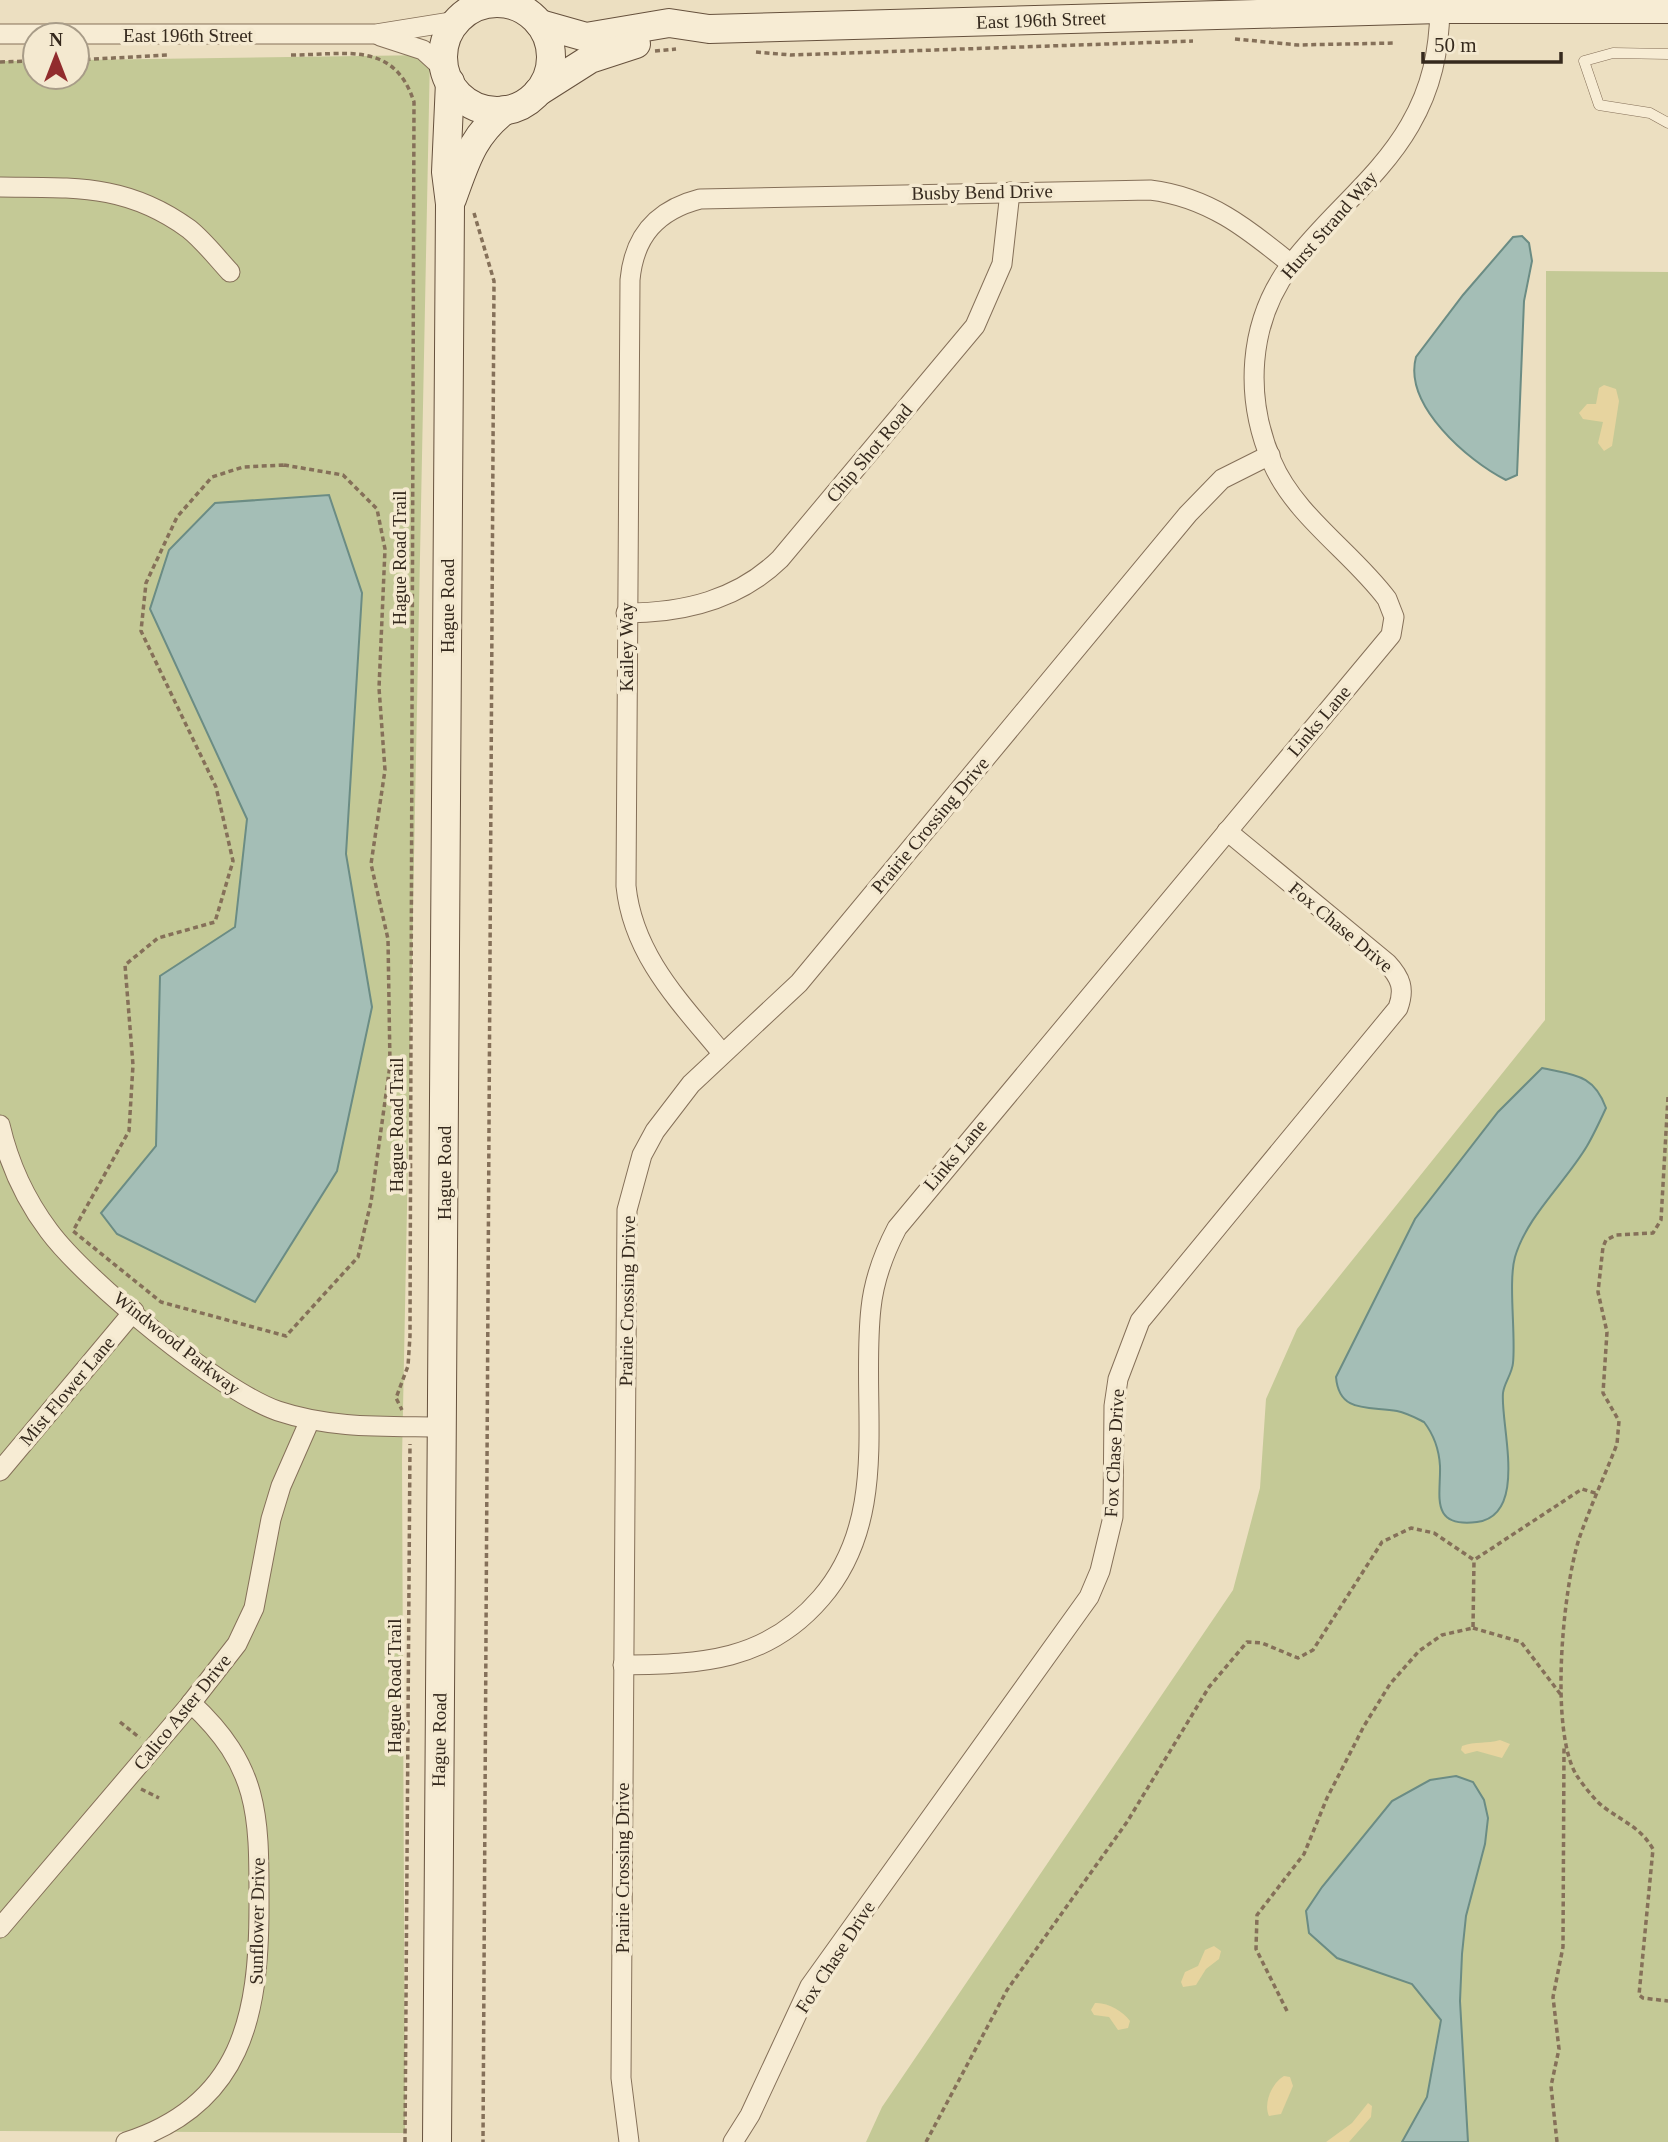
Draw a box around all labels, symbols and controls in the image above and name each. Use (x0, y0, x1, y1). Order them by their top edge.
street label: East 196th Street (976, 7, 1107, 33)
north arrow (21, 21, 91, 91)
scale bar (1423, 21, 1561, 65)
street label: East 196th Street (123, 25, 254, 46)
text: N (49, 29, 63, 50)
text: 50 m (1434, 33, 1477, 57)
street label: Hurst Strand Way (1277, 167, 1382, 283)
street label: Busby Bend Drive (911, 180, 1053, 204)
street label: Chip Shot Road (822, 399, 916, 506)
street label: Hague Road Trail (389, 490, 410, 626)
street label: Hague Road (437, 558, 458, 653)
street label: Kailey Way (616, 602, 637, 692)
street label: Links Lane (1283, 681, 1355, 761)
street label: Prairie Crossing Drive (867, 753, 993, 897)
street label: Fox Chase Drive (1285, 878, 1397, 976)
street label: Hague Road Trail (386, 1057, 407, 1193)
street label: Links Lane (919, 1115, 991, 1195)
street label: Hague Road (434, 1125, 455, 1220)
street label: Prairie Crossing Drive (615, 1215, 639, 1387)
street label: Windwood Parkway (110, 1287, 245, 1399)
street label: Mist Flower Lane (15, 1332, 119, 1450)
street label: Fox Chase Drive (1100, 1388, 1128, 1518)
street label: Hague Road Trail (384, 1618, 405, 1754)
street label: Calico Aster Drive (129, 1650, 235, 1774)
street label: Hague Road (428, 1692, 450, 1787)
street label: Prairie Crossing Drive (612, 1783, 633, 1953)
street label: Sunflower Drive (245, 1857, 269, 1985)
street label: Fox Chase Drive (791, 1897, 879, 2017)

